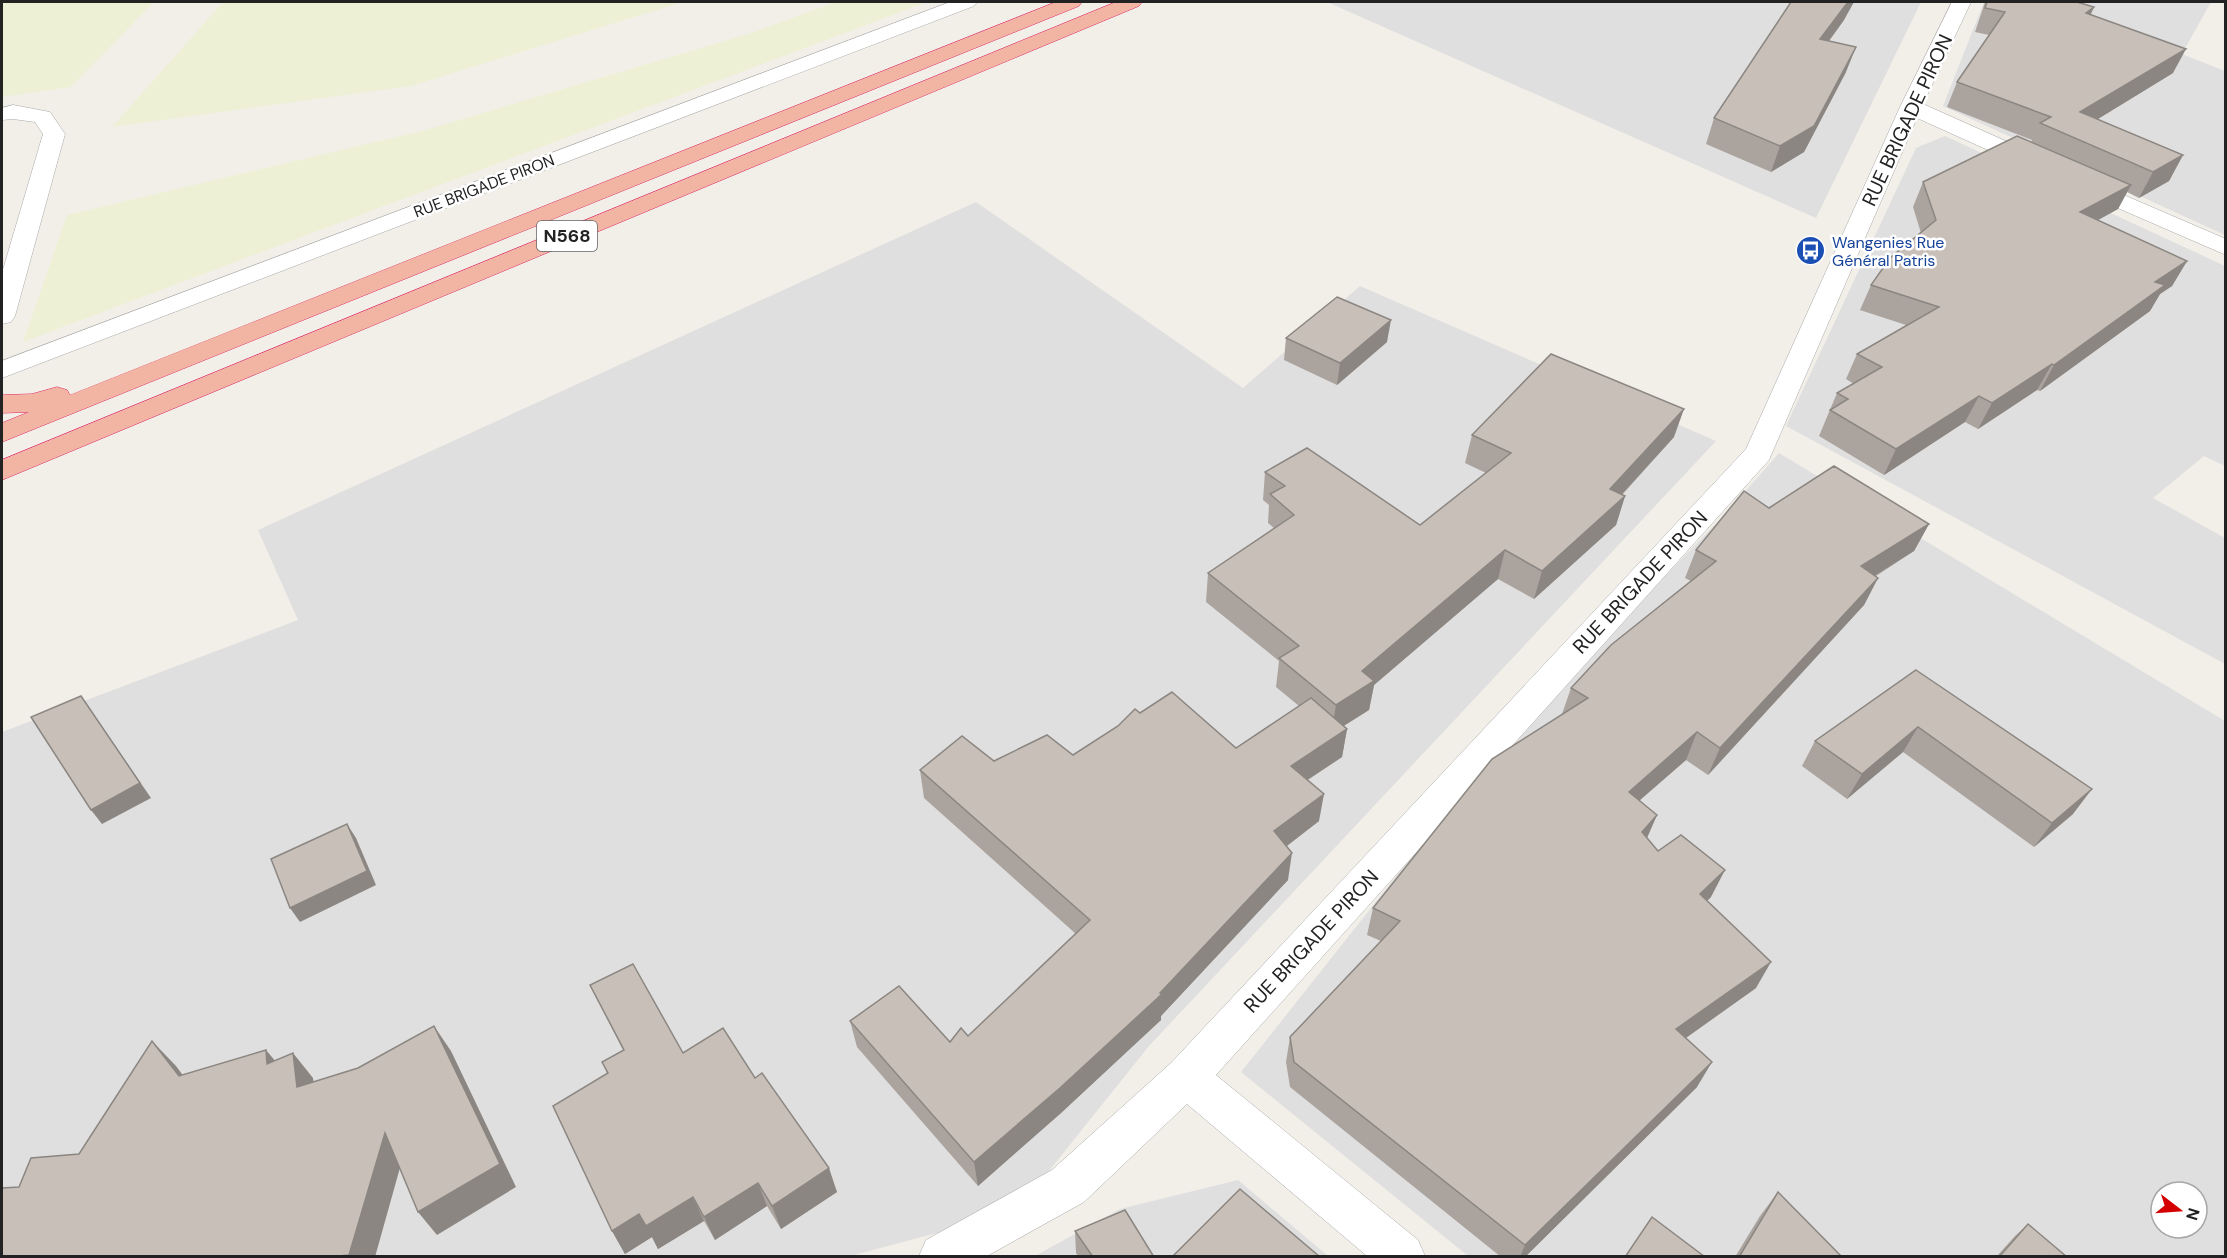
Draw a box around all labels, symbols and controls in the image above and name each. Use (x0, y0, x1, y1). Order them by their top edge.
street label: RUE BRIGADE PIRON (1856, 30, 1958, 210)
street label: RUE BRIGADE PIRON (411, 149, 557, 223)
road number: N568 (537, 221, 597, 251)
place label: Wangenies Rue Général Patris (1832, 232, 1944, 271)
bus stop icon: Wangenies Rue Général Patris (1795, 235, 1827, 267)
street label: RUE BRIGADE PIRON (1567, 505, 1713, 659)
street label: RUE BRIGADE PIRON (1238, 864, 1384, 1018)
north arrow (2149, 1180, 2209, 1240)
text: N (2181, 1206, 2205, 1223)

